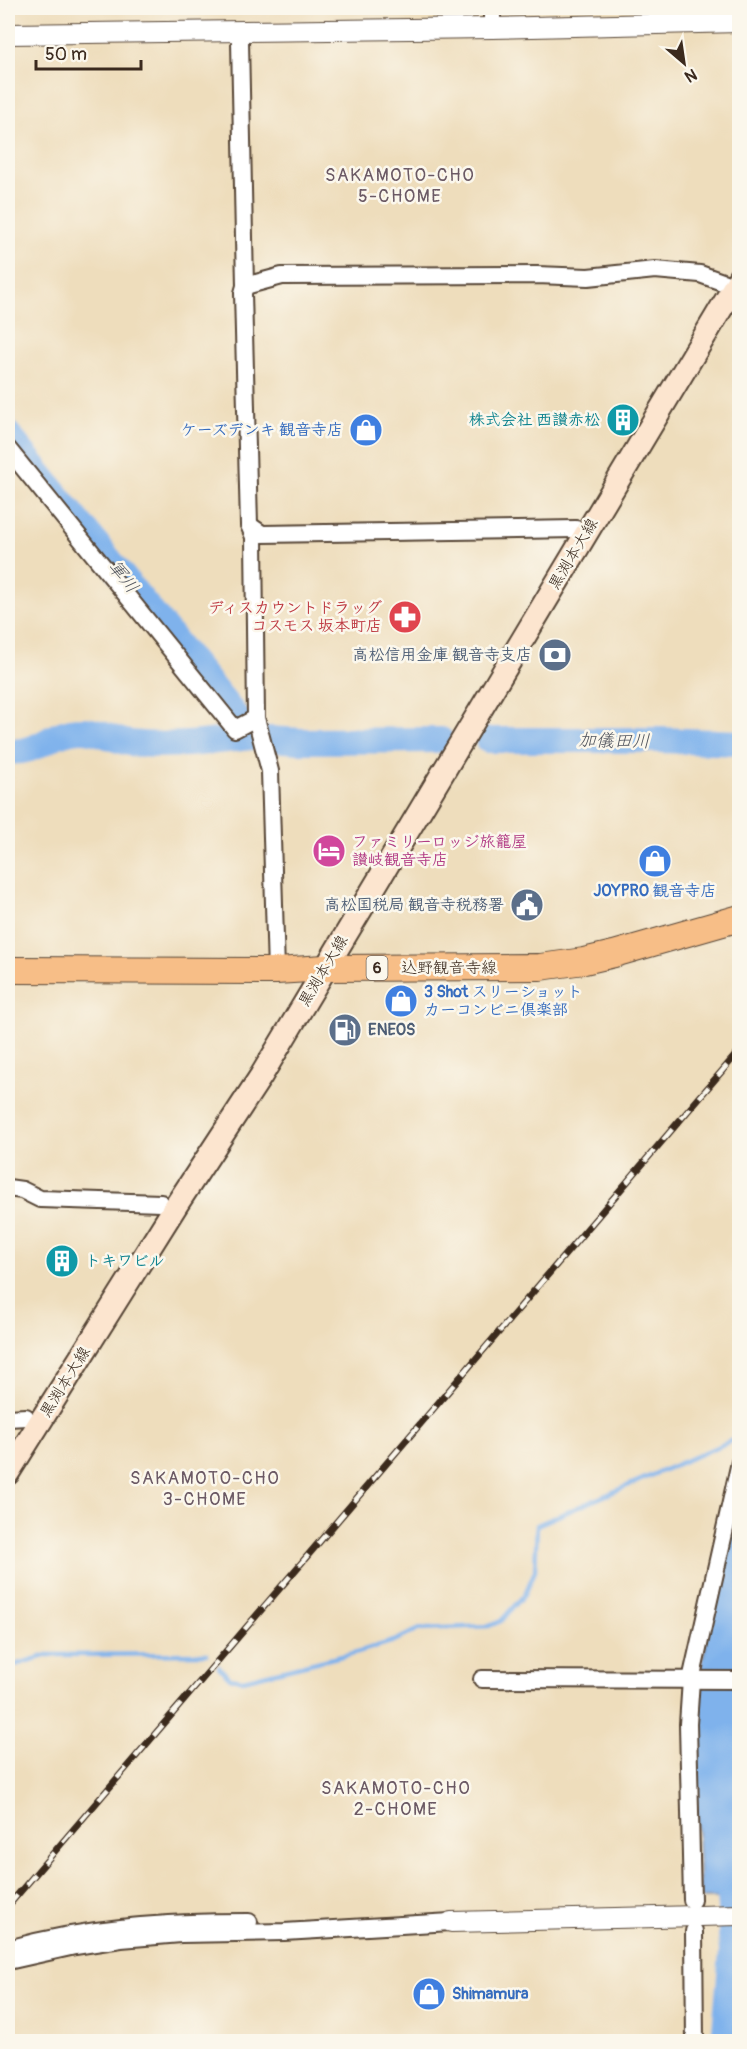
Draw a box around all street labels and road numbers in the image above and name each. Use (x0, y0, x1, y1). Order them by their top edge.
street label: 黒渕本大線 (544, 515, 602, 593)
street label: 黒渕本大線 (294, 932, 352, 1010)
road number: 6 (366, 956, 388, 980)
street label: 込野観音寺線 (401, 958, 497, 978)
street label: 黒渕本大線 (35, 1343, 95, 1421)

